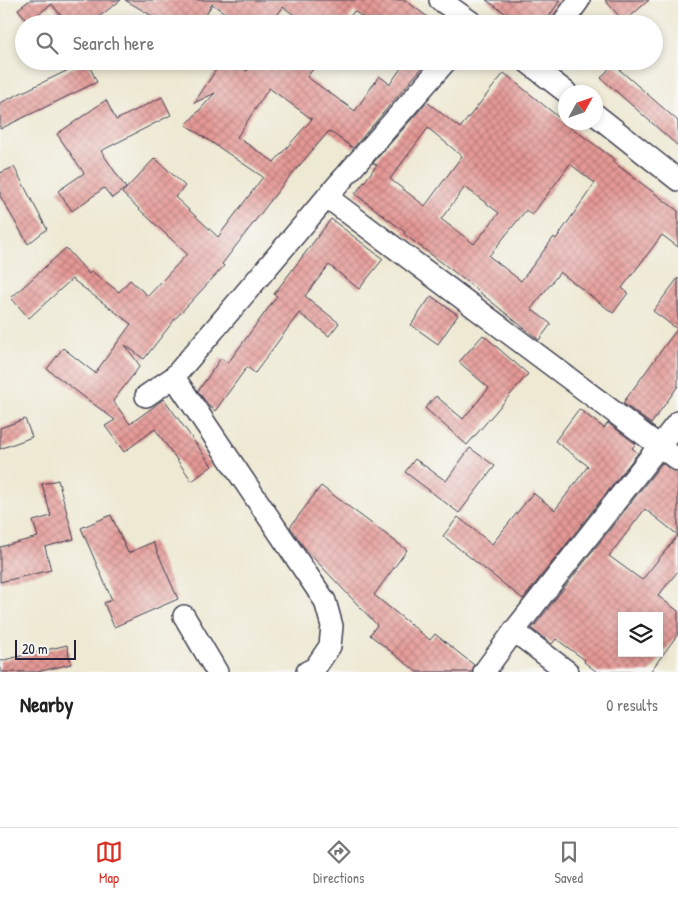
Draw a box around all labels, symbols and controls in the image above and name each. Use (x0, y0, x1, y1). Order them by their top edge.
search box (15, 15, 663, 70)
icon: search (33, 29, 61, 57)
text: Search here (73, 30, 154, 56)
north arrow (558, 85, 603, 130)
map controls (618, 612, 663, 657)
button: layers (618, 612, 663, 657)
scale bar (15, 637, 76, 660)
text: 20 m (22, 639, 48, 658)
text: Nearby (20, 690, 73, 719)
text: 0 results (606, 694, 658, 716)
tab: Map (95, 838, 123, 887)
tab: Directions (313, 838, 364, 887)
tab: Saved (554, 838, 583, 887)

